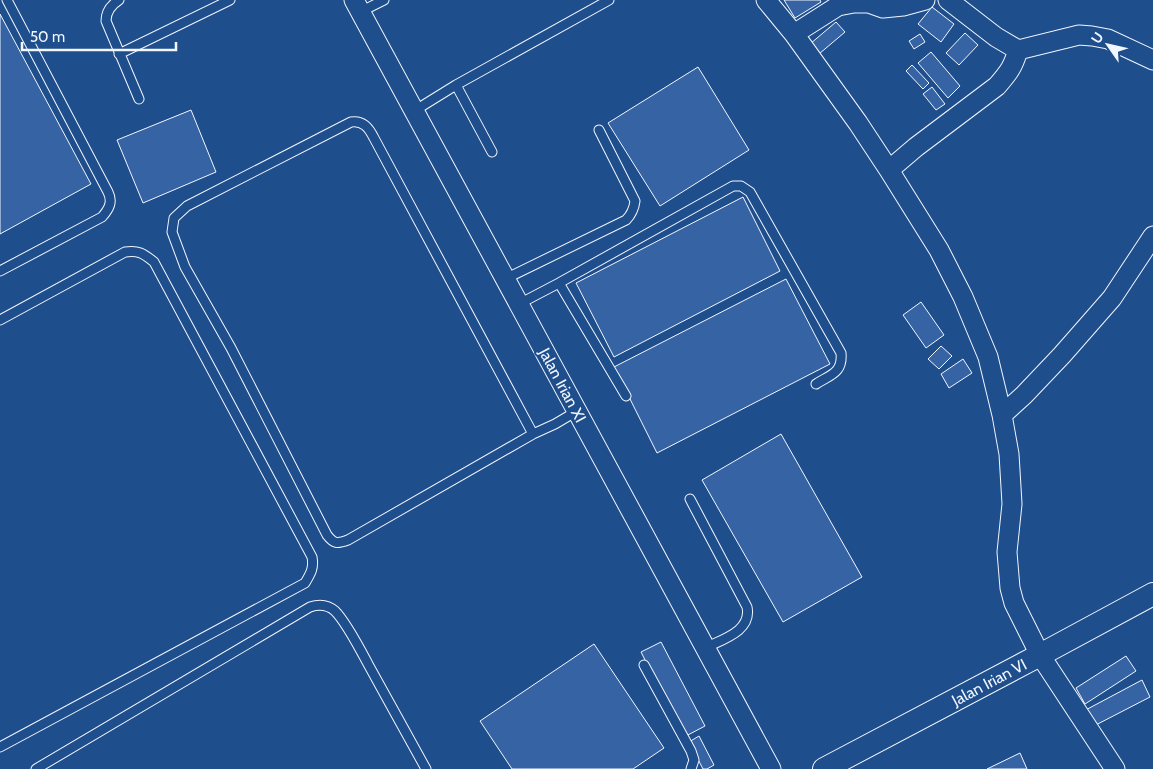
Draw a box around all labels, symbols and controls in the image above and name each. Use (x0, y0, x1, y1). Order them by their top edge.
scale bar (22, 20, 176, 52)
north arrow (1083, 20, 1133, 70)
text: 50 m (30, 28, 65, 46)
text: U (1087, 29, 1107, 47)
street label: Jalan Irian XI (535, 344, 590, 426)
street label: Jalan Irian VI (948, 655, 1030, 711)

